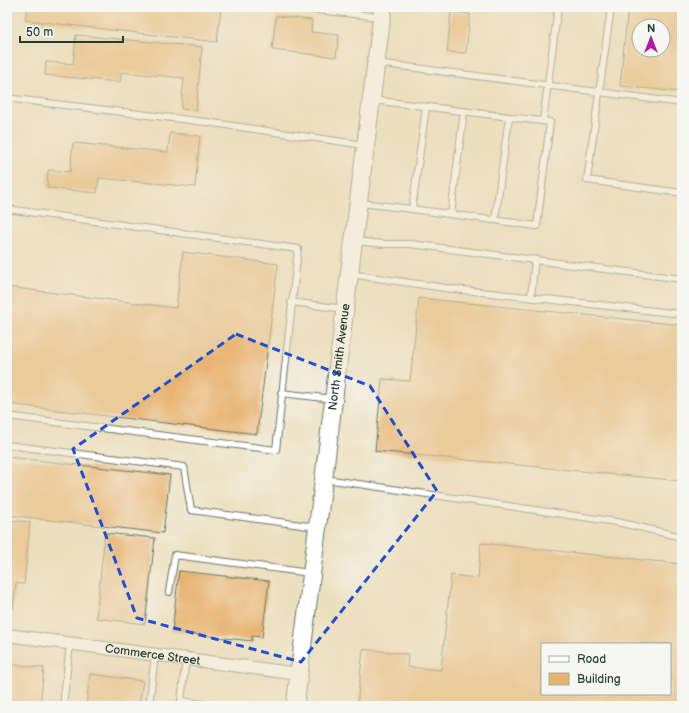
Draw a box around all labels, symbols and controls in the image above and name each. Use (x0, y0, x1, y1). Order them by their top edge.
scale bar (20, 18, 123, 44)
north arrow (631, 18, 671, 58)
text: N (647, 22, 655, 35)
text: 50 m (26, 25, 53, 40)
street label: North Smith Avenue (325, 302, 353, 411)
street label: Commerce Street (104, 641, 202, 668)
legend (541, 643, 671, 695)
text: Road (577, 652, 606, 667)
text: Building (577, 672, 621, 687)

